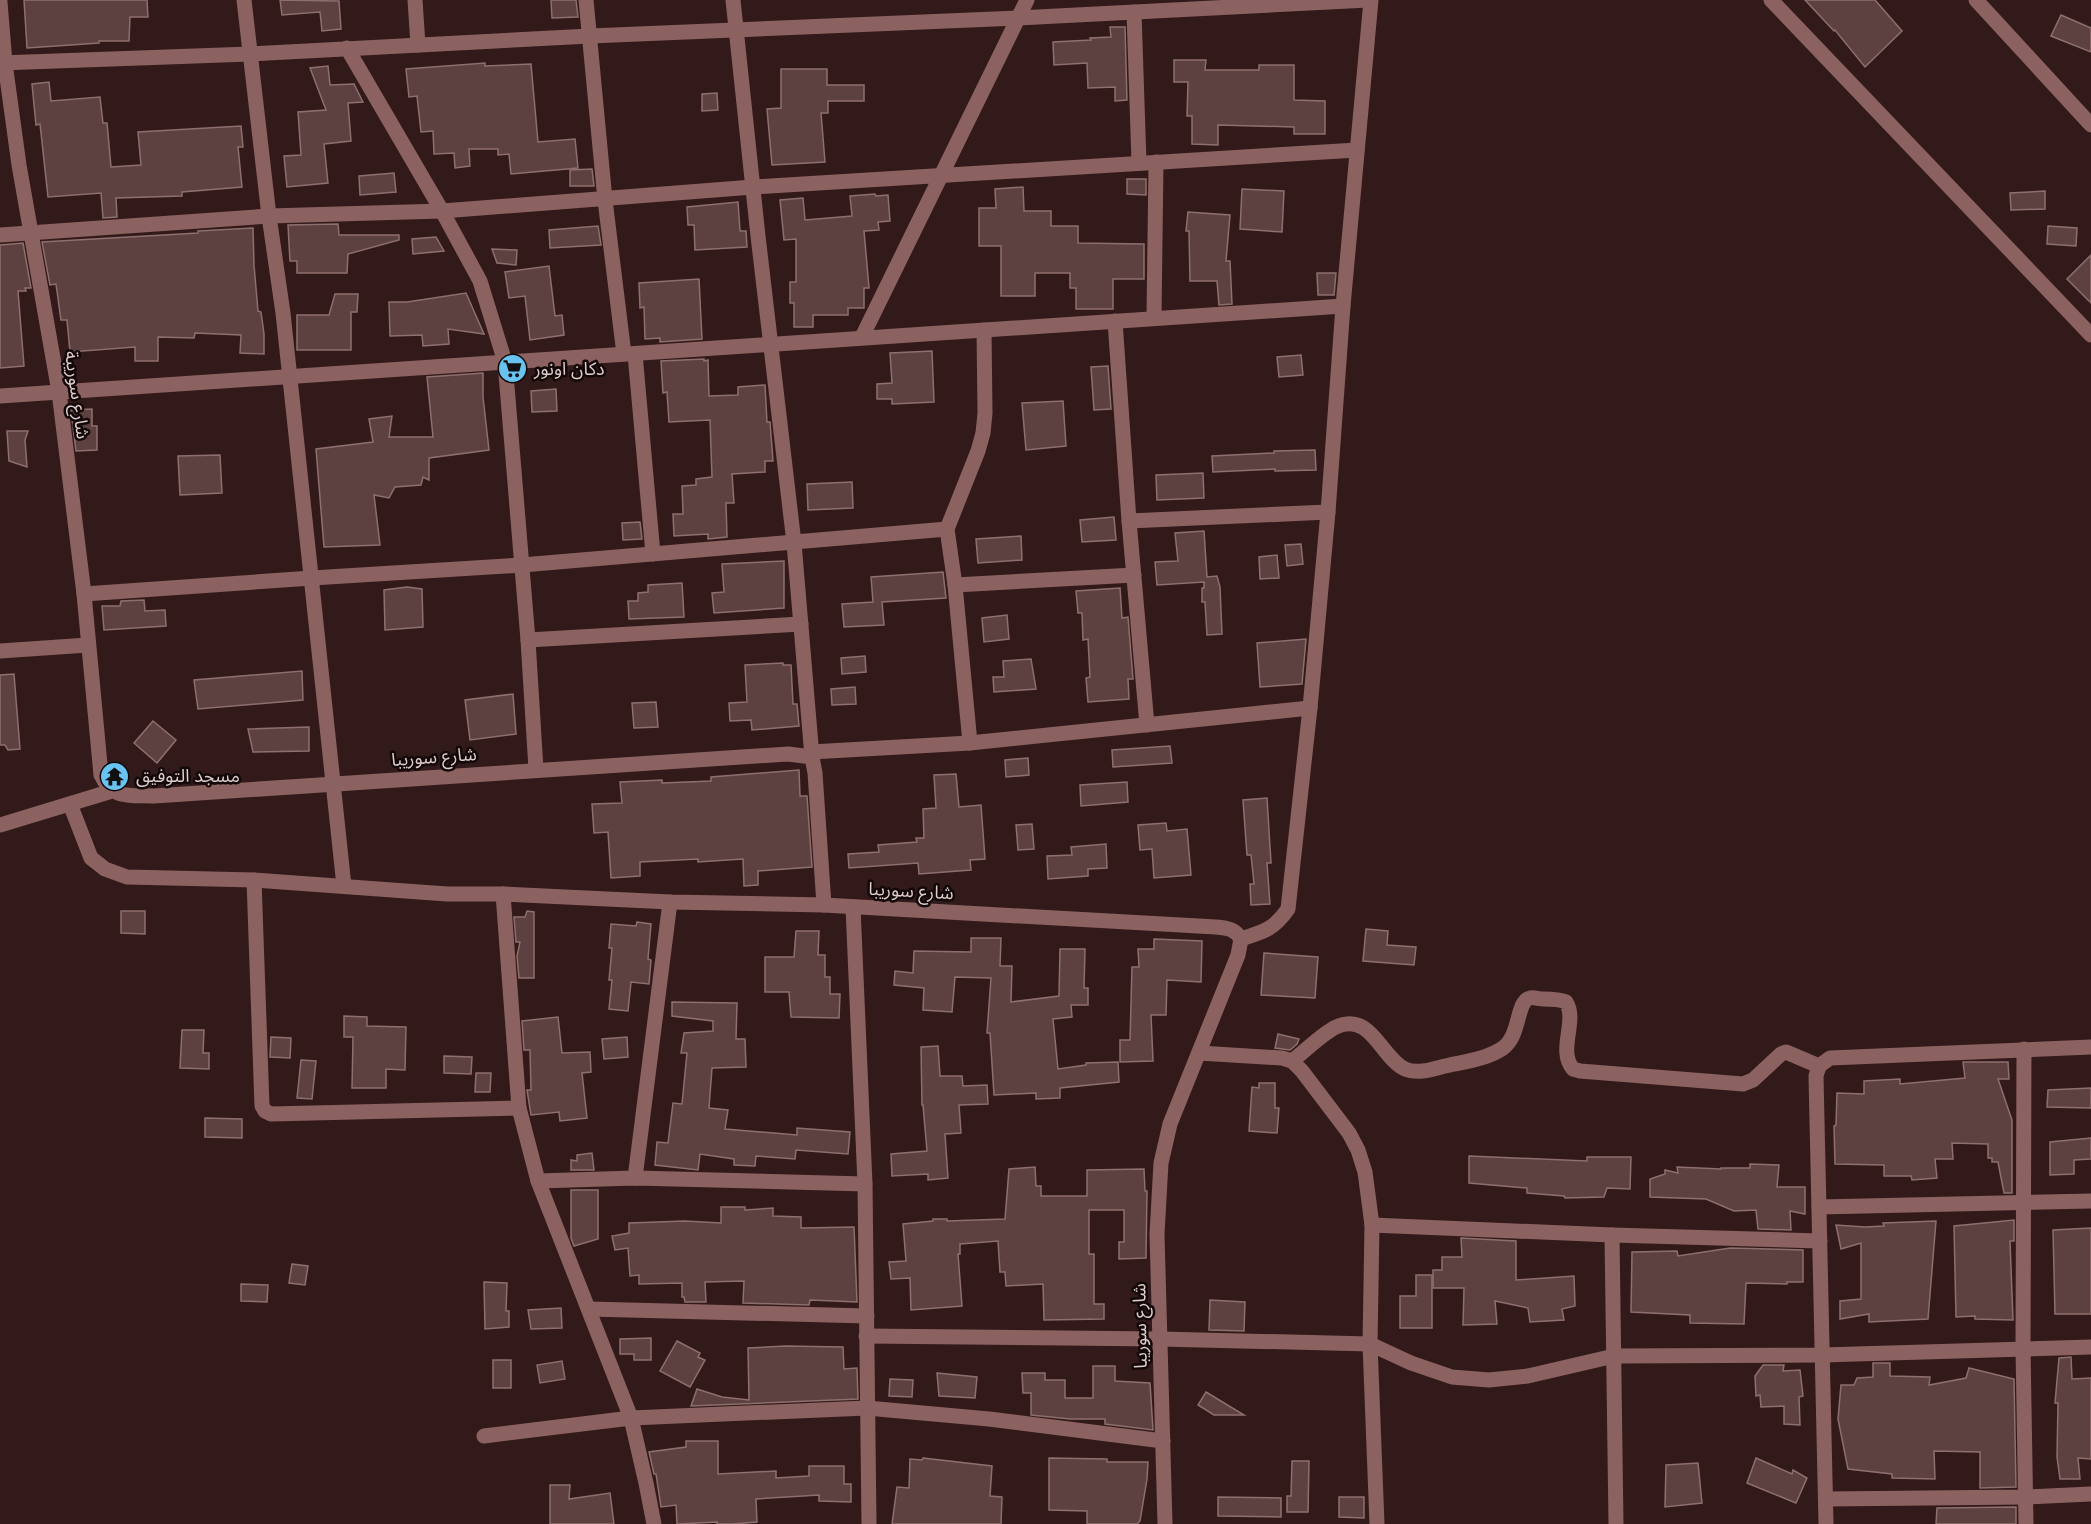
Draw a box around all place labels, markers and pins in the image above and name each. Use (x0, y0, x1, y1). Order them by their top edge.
supermarket icon: دكان اونور (497, 353, 529, 385)
place label: دكان اونور (533, 357, 605, 381)
temple icon: مسجد التوفيق (99, 760, 131, 792)
place label: مسجد التوفيق (136, 764, 240, 788)

